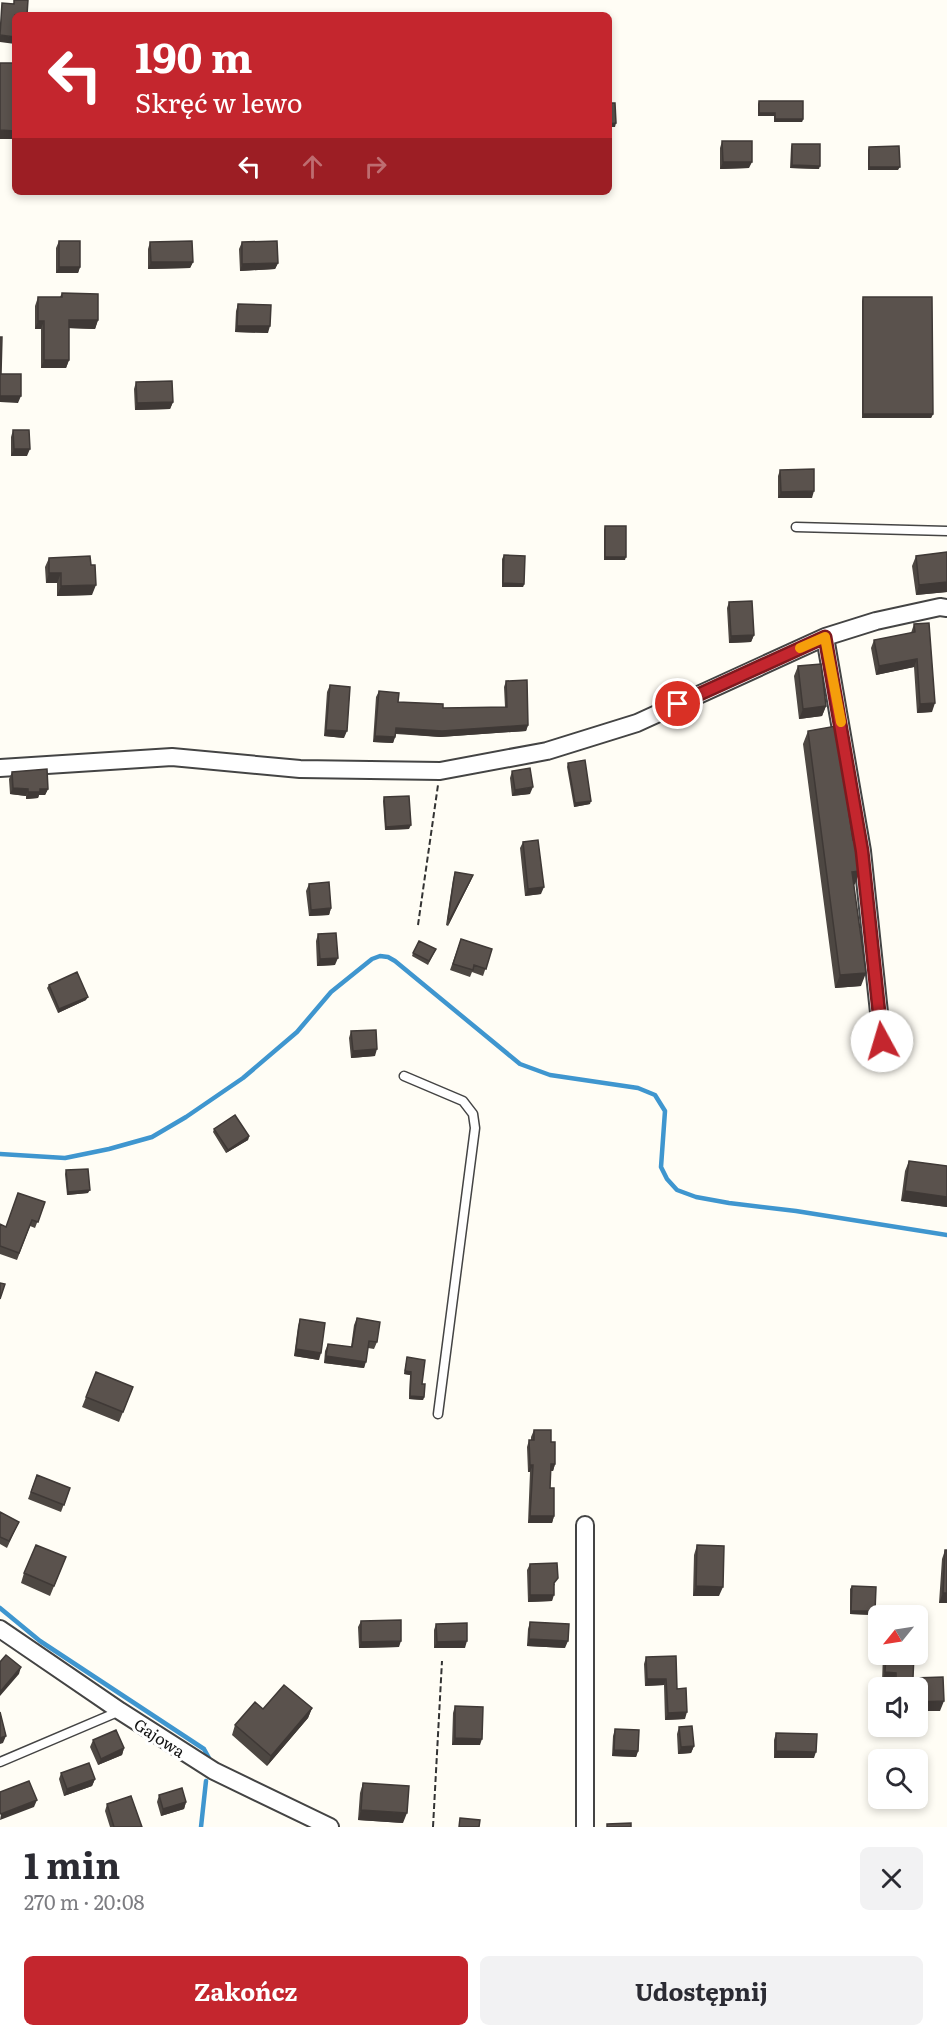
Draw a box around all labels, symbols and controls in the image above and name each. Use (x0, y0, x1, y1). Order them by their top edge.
text: 190 m (135, 24, 253, 86)
icon: left (36, 36, 114, 114)
text: Skręć w lewo (135, 81, 303, 121)
icon: left (233, 150, 266, 183)
icon: ahead (296, 150, 329, 183)
icon: right (359, 150, 392, 183)
pin (652, 678, 703, 729)
icon: arrive (661, 687, 694, 720)
position arrow (850, 1009, 914, 1073)
north arrow (868, 1605, 928, 1665)
map controls (868, 1605, 928, 1809)
button: sound (868, 1677, 928, 1737)
street label: Gajowa (130, 1711, 191, 1763)
button: search (868, 1749, 928, 1809)
text: 1 min (24, 1837, 120, 1890)
button: close (860, 1847, 923, 1910)
text: 270 m · 20:08 (24, 1886, 145, 1916)
button: Zakończ (24, 1956, 468, 2025)
button: Udostępnij (480, 1956, 923, 2025)

